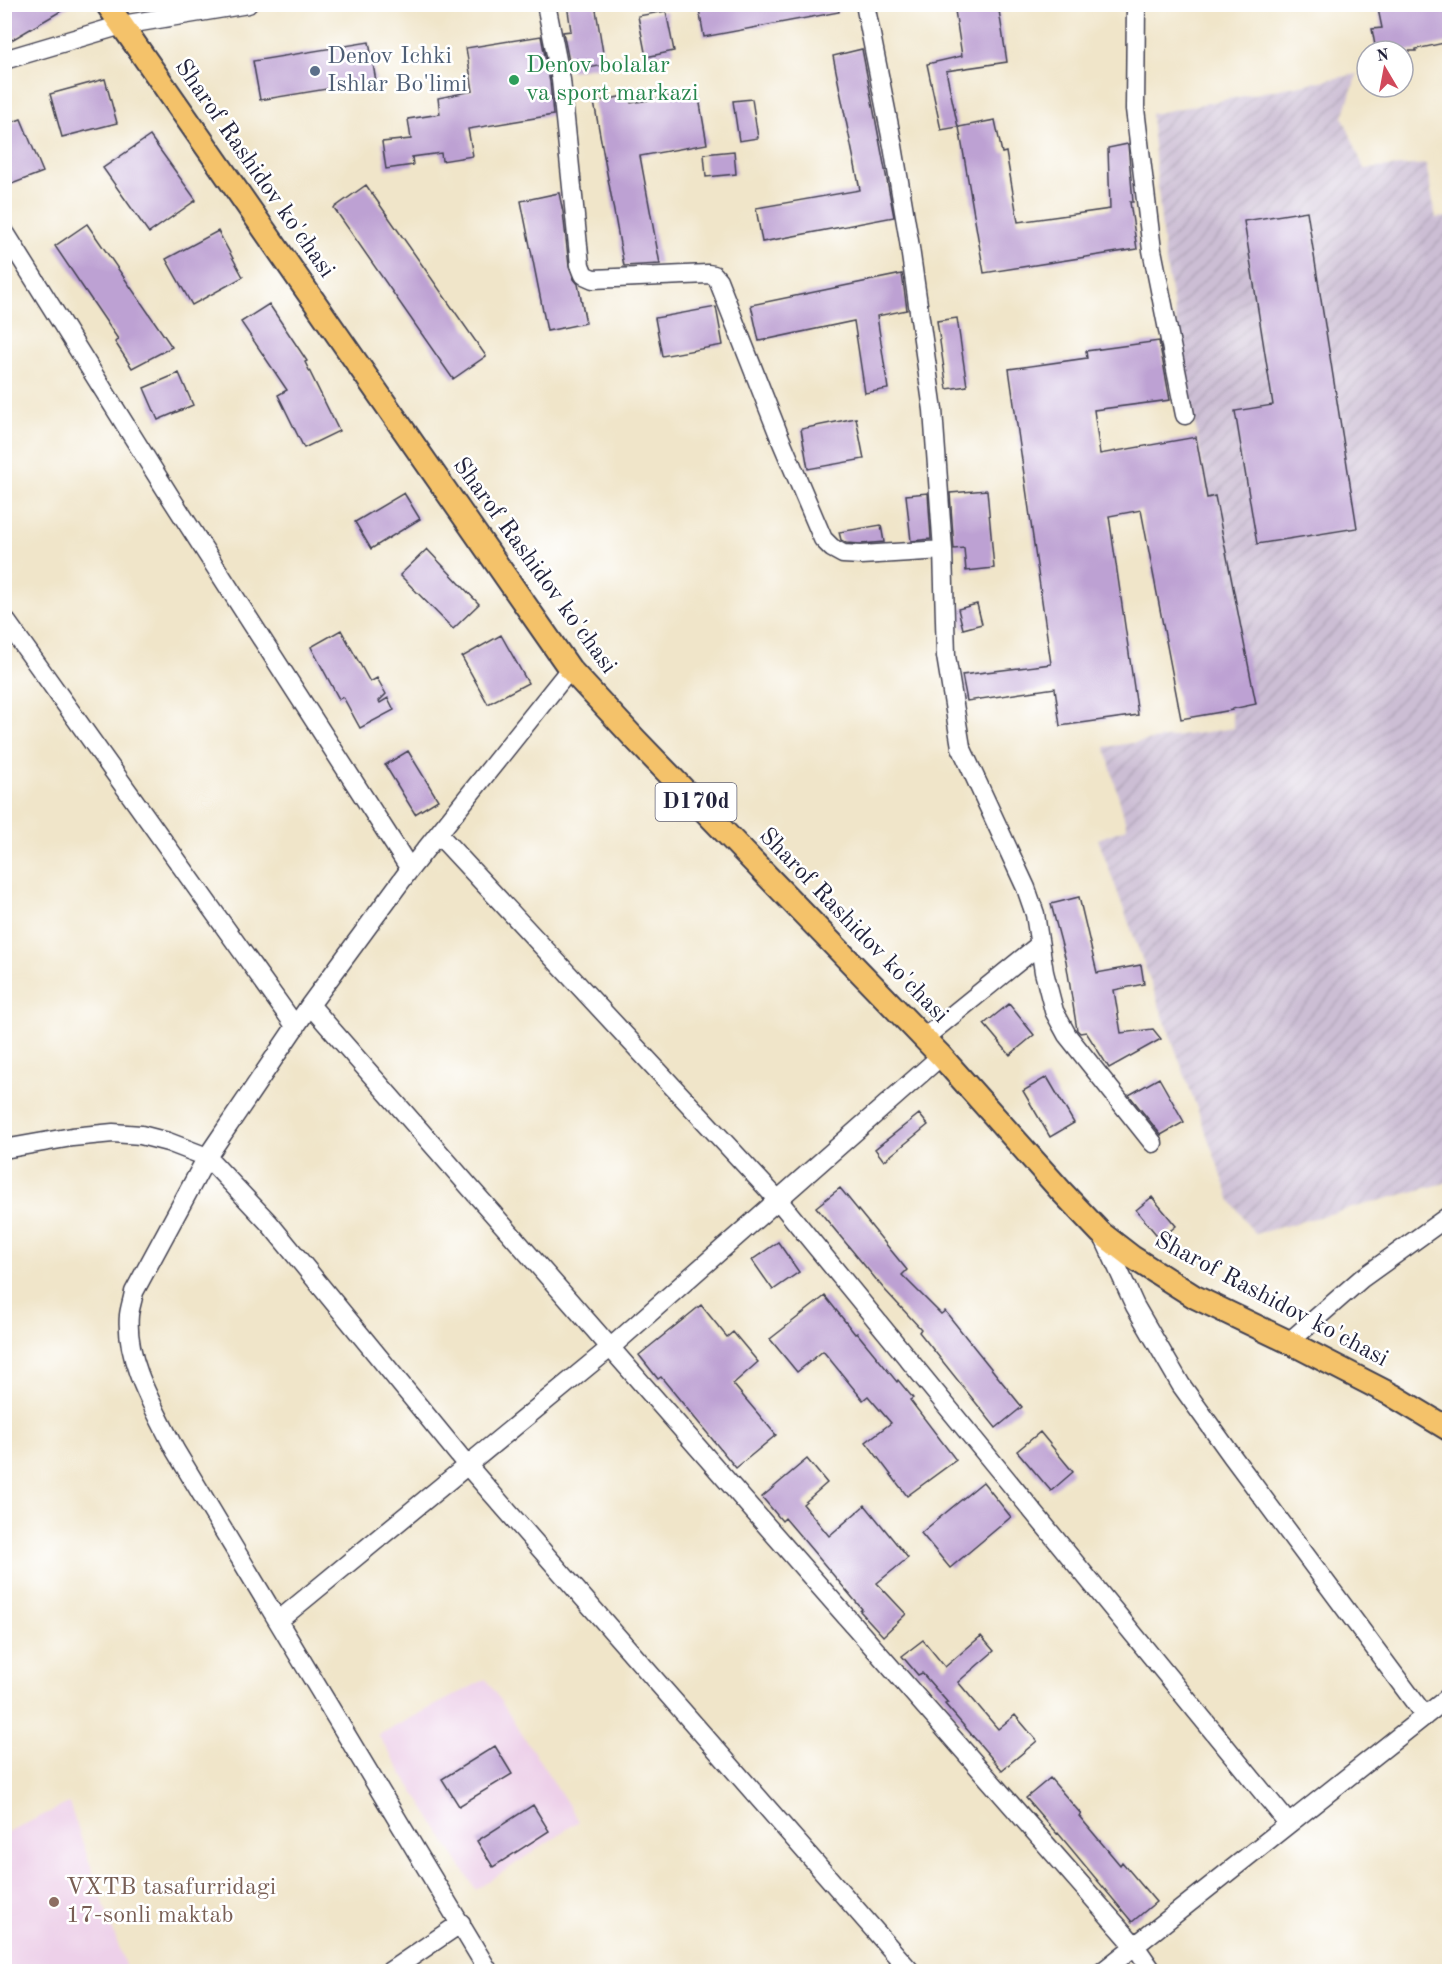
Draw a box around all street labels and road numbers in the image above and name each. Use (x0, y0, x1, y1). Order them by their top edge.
street label: Sharof Rashidov ko'chasi (169, 55, 339, 283)
street label: Sharof Rashidov ko'chasi (448, 454, 620, 678)
road number: D170d (656, 783, 736, 821)
street label: Sharof Rashidov ko'chasi (754, 824, 952, 1028)
street label: Sharof Rashidov ko'chasi (1150, 1228, 1392, 1372)

